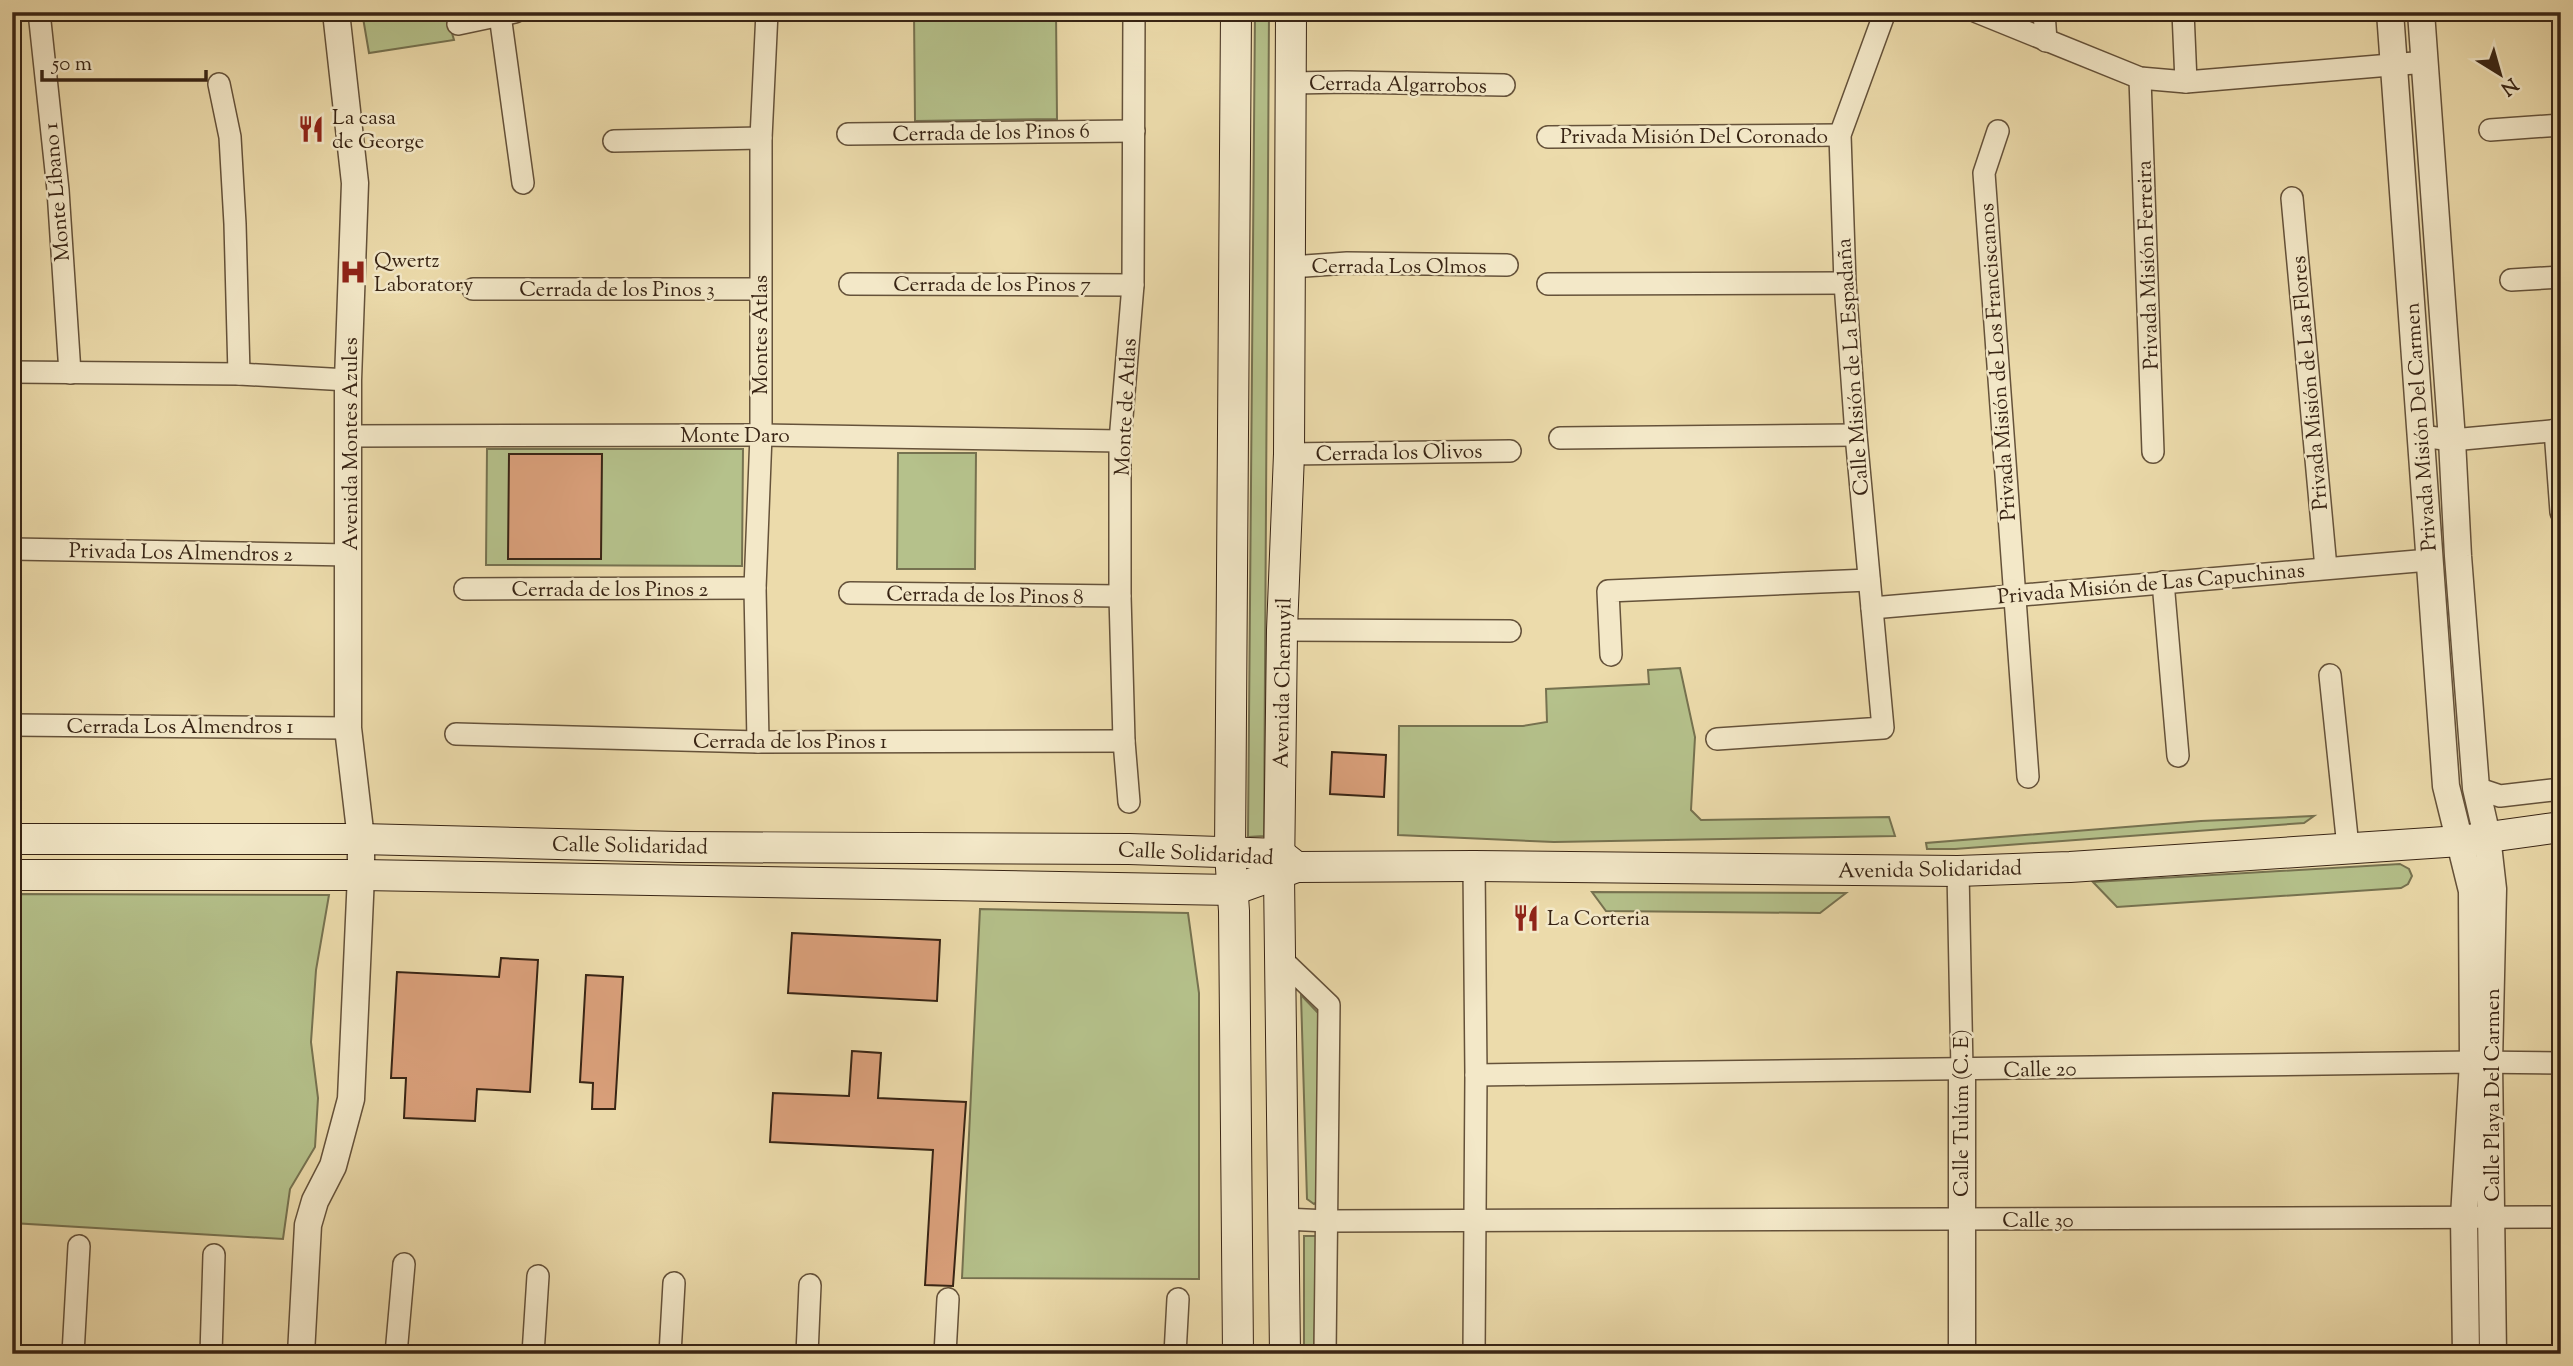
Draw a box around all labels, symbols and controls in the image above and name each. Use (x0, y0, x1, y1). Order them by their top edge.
scale bar (42, 38, 206, 82)
north arrow (2464, 38, 2534, 108)
text: 50 m (51, 50, 92, 80)
street label: Cerrada Algarrobos (1309, 69, 1487, 103)
text: N (2495, 70, 2523, 101)
place label: La casa de George (332, 104, 424, 158)
restaurant icon: La casa de George (296, 114, 326, 144)
street label: Cerrada de los Pinos 6 (892, 117, 1090, 151)
street label: Monte Líbano 1 (37, 121, 79, 262)
street label: Privada Misión Del Coronado (1560, 123, 1828, 153)
street label: Privada Misión Ferreira (2130, 159, 2168, 370)
street label: Privada Misión de Los Franciscanos (1973, 202, 2025, 522)
street label: Calle Misión de La Espadaña (1830, 237, 1878, 497)
place label: Qwertz Laboratory (374, 247, 474, 301)
street label: Cerrada Los Olmos (1312, 253, 1486, 283)
street label: Privada Misión de Las Flores (2285, 254, 2337, 511)
hospital icon: Qwertz Laboratory (338, 257, 368, 287)
street label: Cerrada de los Pinos 7 (893, 271, 1091, 301)
street label: Montes Atlas (747, 275, 777, 395)
street label: Cerrada de los Pinos 3 (519, 276, 715, 306)
street label: Privada Misión Del Carmen (2398, 301, 2446, 552)
street label: Avenida Montes Azules (337, 337, 367, 551)
street label: Monte de Atlas (1108, 337, 1146, 477)
street label: Monte Daro (680, 422, 790, 452)
street label: Cerrada los Olivos (1315, 438, 1483, 470)
street label: Privada Los Almendros 2 (69, 537, 293, 571)
street label: Privada Misión de Las Capuchinas (1996, 557, 2306, 613)
street label: Cerrada de los Pinos 2 (512, 576, 709, 606)
street label: Cerrada de los Pinos 8 (886, 580, 1084, 614)
street label: Avenida Chemuyil (1268, 597, 1300, 769)
street label: Cerrada Los Almendros 1 (66, 713, 294, 743)
street label: Cerrada de los Pinos 1 (693, 728, 887, 758)
street label: Calle Solidaridad (552, 831, 708, 863)
street label: Calle Solidaridad (1117, 836, 1275, 874)
street label: Avenida Solidaridad (1838, 854, 2022, 888)
restaurant icon: La Corteria (1511, 903, 1541, 933)
place label: La Corteria (1547, 905, 1650, 935)
street label: Calle Playa Del Carmen (2479, 988, 2509, 1202)
street label: Calle Tulúm (C. E) (1948, 1029, 1978, 1197)
street label: Calle 20 (2003, 1055, 2077, 1087)
street label: Calle 30 (2002, 1207, 2074, 1237)

